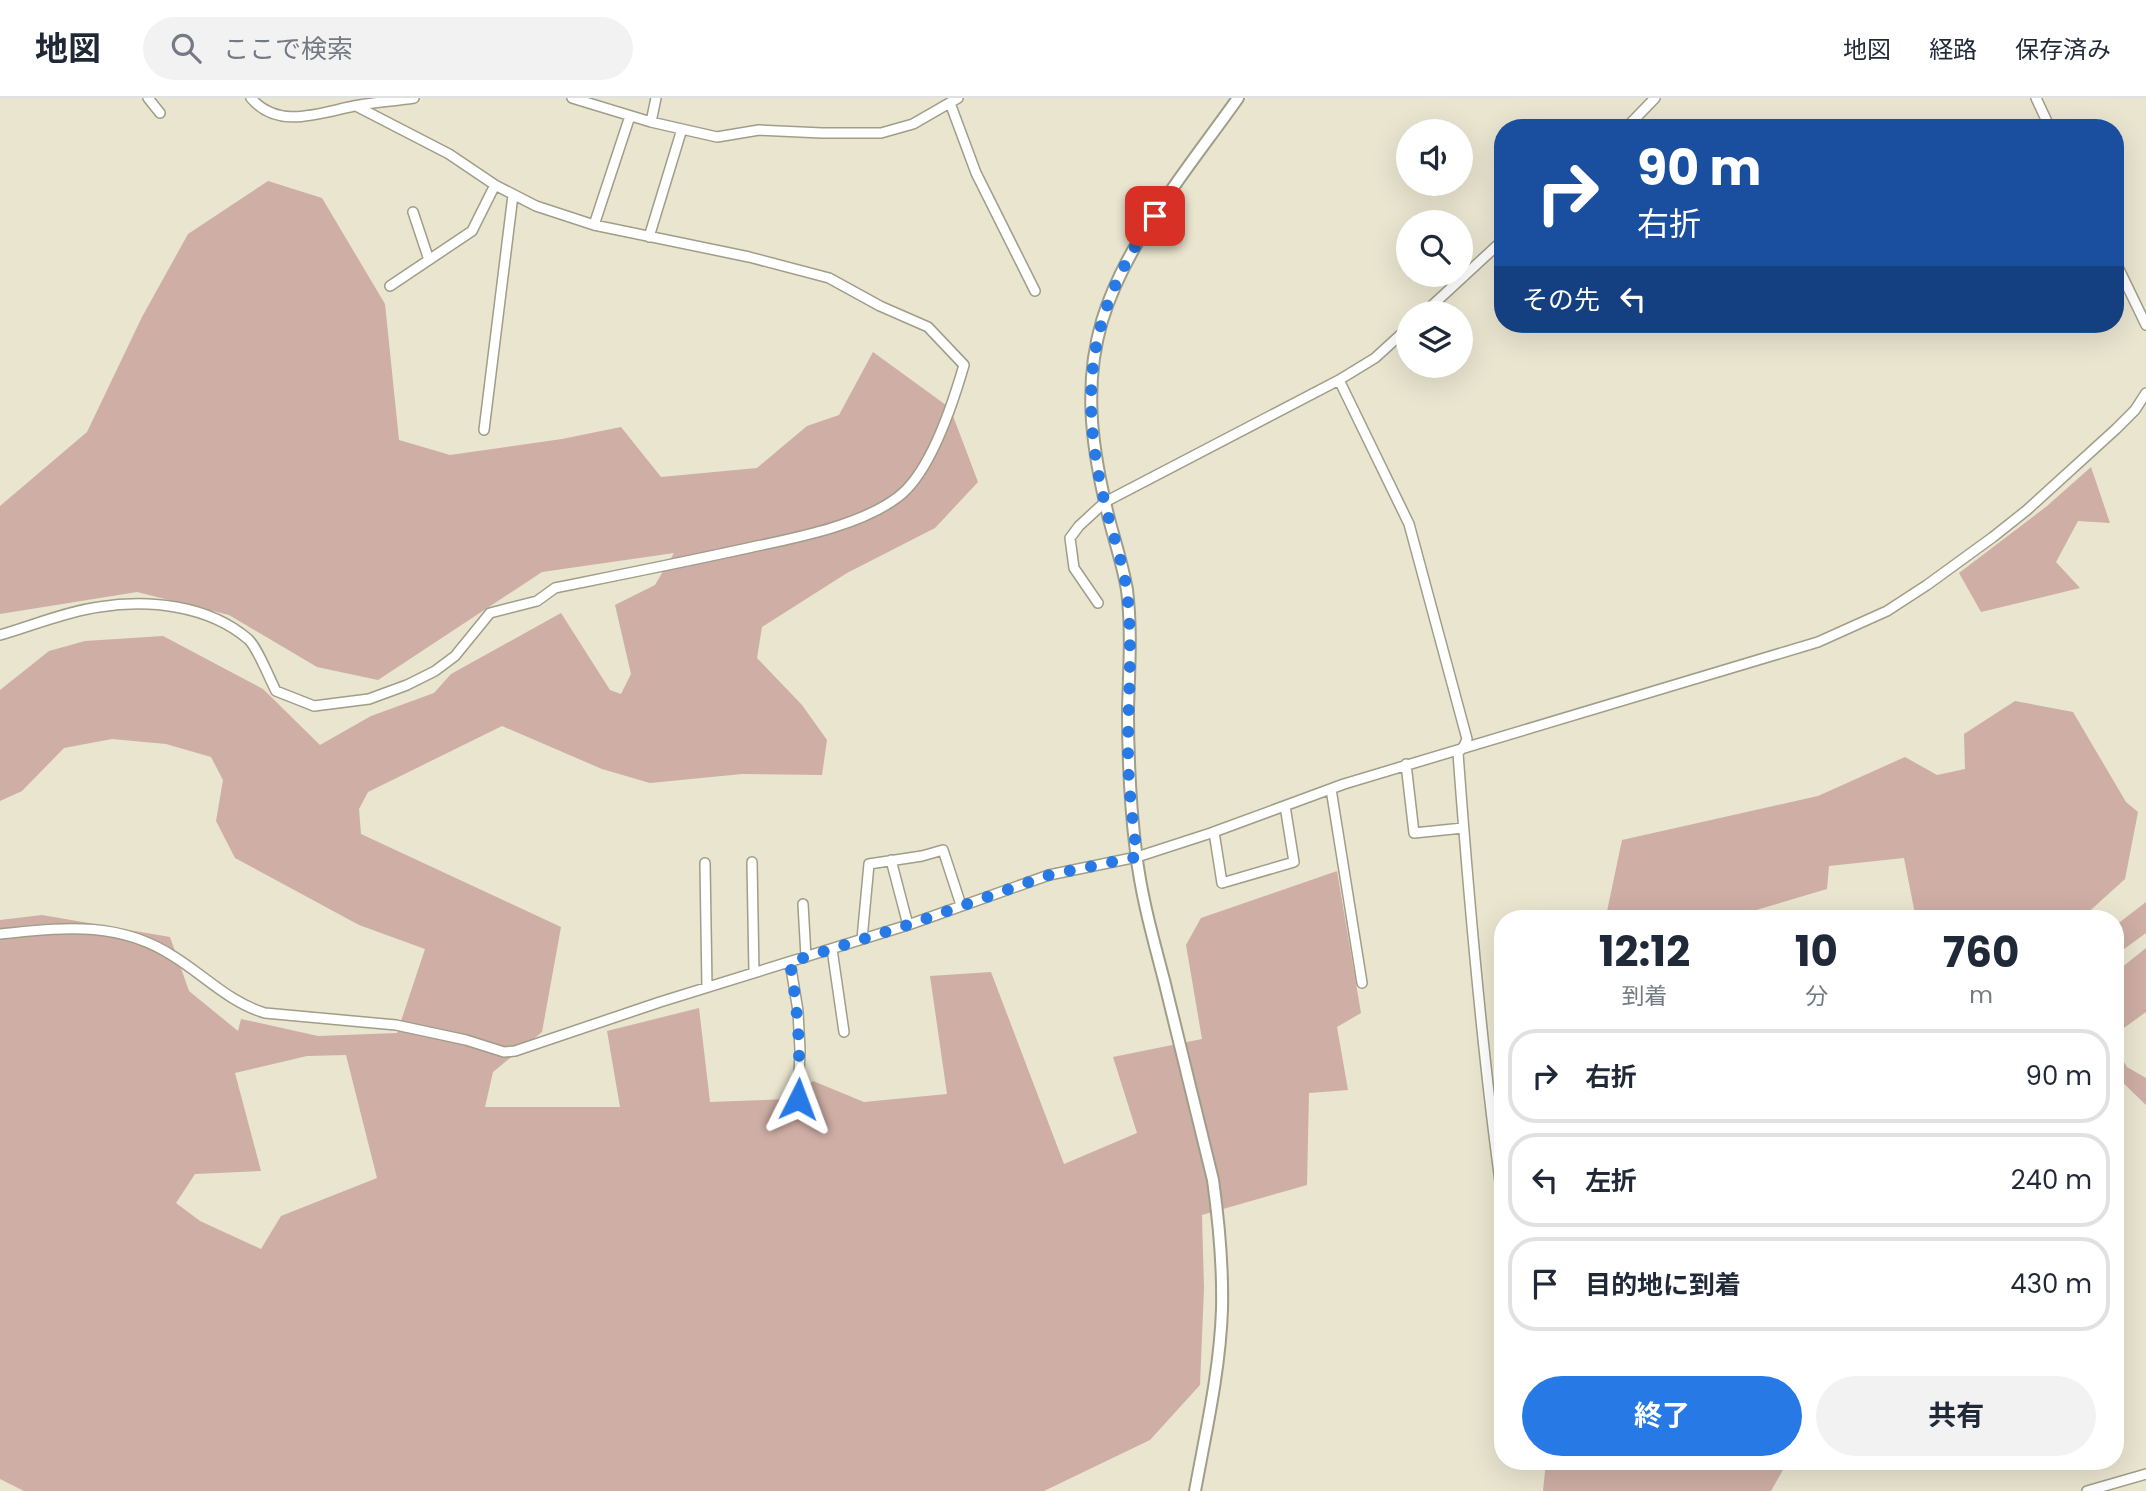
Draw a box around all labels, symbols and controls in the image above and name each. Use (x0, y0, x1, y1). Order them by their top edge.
search box (143, 17, 633, 80)
text: 地図 (35, 25, 101, 72)
icon: search (167, 29, 205, 67)
text: ここで検索 (223, 31, 353, 67)
text: 地図 (1843, 33, 1891, 66)
text: 経路 (1929, 33, 1977, 66)
text: 保存済み (2015, 33, 2111, 66)
map controls (1396, 119, 1473, 378)
button: sound (1396, 119, 1473, 196)
text: 90 m (1637, 134, 1761, 202)
icon: right (1522, 147, 1613, 238)
pin (1125, 186, 1185, 246)
icon: arrive (1136, 197, 1174, 235)
text: 右折 (1637, 201, 1701, 246)
button: search (1396, 210, 1473, 287)
icon: left (1614, 280, 1652, 318)
text: その先 (1522, 282, 1600, 318)
button: layers (1396, 301, 1473, 378)
text: 12:12 (1599, 922, 1690, 981)
text: 10 (1795, 922, 1838, 981)
text: 760 (1943, 923, 2019, 982)
text: m (1969, 979, 1993, 1011)
text: 到着 (1621, 980, 1667, 1012)
text: 分 (1805, 980, 1828, 1012)
icon: right (1526, 1057, 1564, 1095)
text: 90 m (2026, 1058, 2092, 1094)
text: 右折 (1585, 1059, 1637, 1095)
position arrow (761, 1062, 835, 1136)
icon: left (1526, 1161, 1564, 1199)
text: 240 m (2011, 1162, 2092, 1198)
text: 左折 (1585, 1163, 1637, 1199)
icon: arrive (1526, 1265, 1564, 1303)
text: 430 m (2010, 1266, 2092, 1302)
text: 目的地に到着 (1585, 1267, 1741, 1303)
button: 終了 (1522, 1376, 1802, 1456)
button: 共有 (1816, 1376, 2096, 1456)

